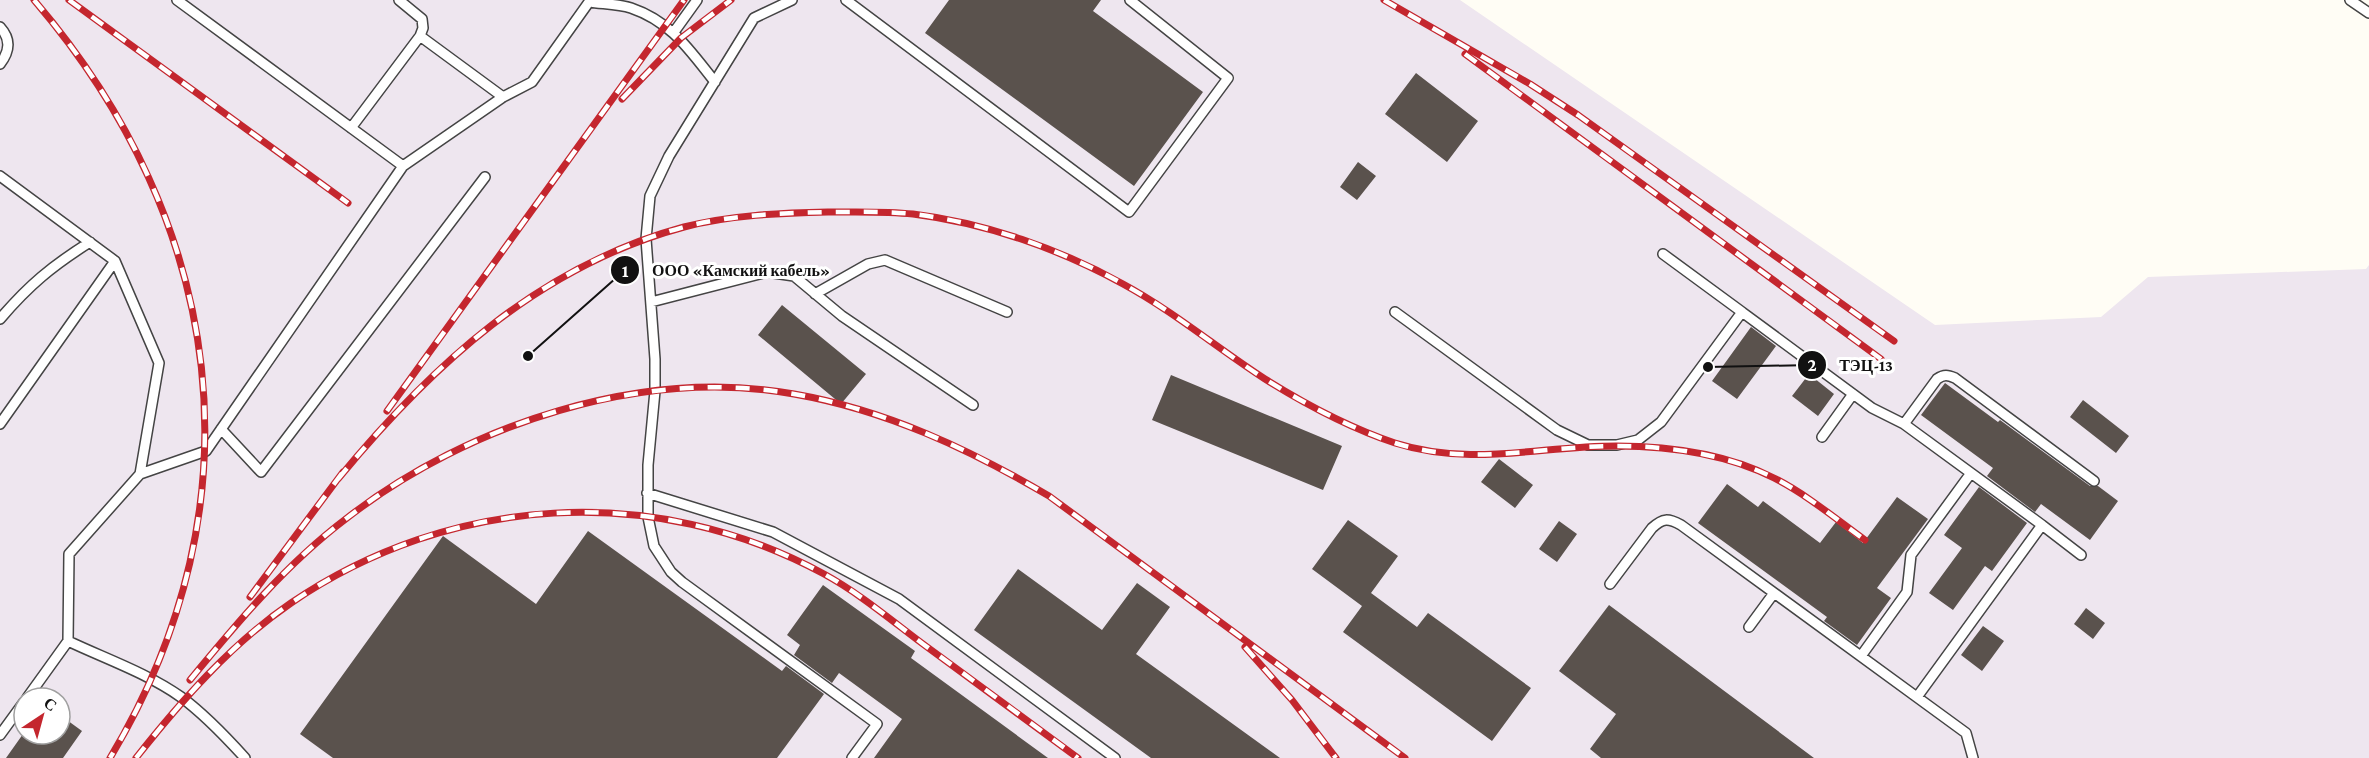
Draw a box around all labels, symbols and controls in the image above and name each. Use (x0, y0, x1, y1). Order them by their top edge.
callout: ООО «Камский кабель» (610, 253, 842, 287)
text: 1 (622, 261, 629, 281)
text: ООО «Камский кабель» (652, 262, 830, 279)
callout: ТЭЦ-13 (1797, 348, 1905, 382)
text: 2 (1807, 355, 1817, 375)
text: ТЭЦ-13 (1839, 357, 1893, 375)
north arrow (12, 686, 72, 746)
text: С (41, 694, 60, 715)

